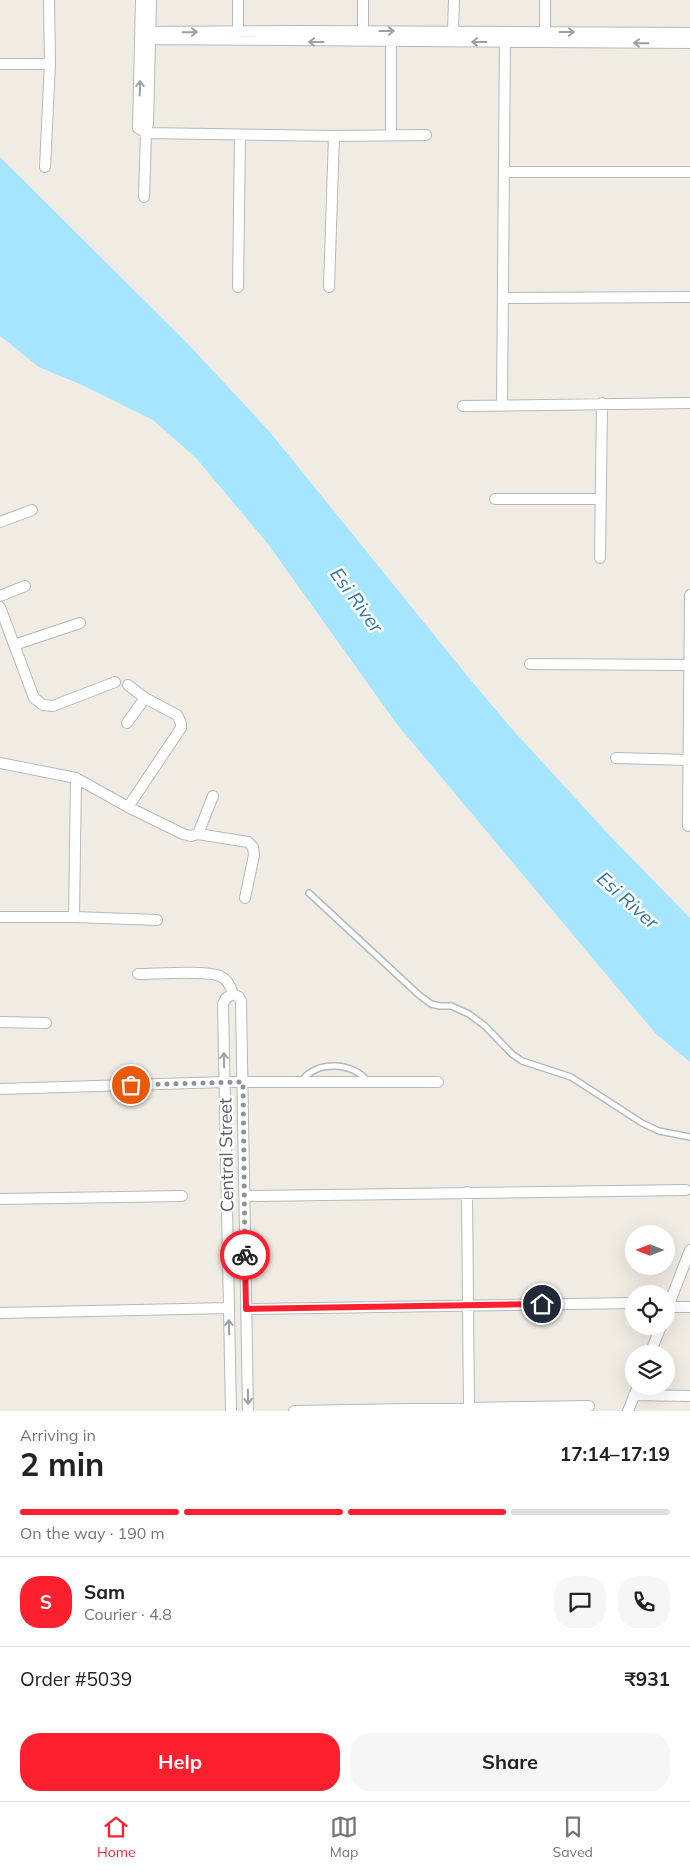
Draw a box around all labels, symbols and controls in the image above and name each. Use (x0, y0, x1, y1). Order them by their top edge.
one-way arrow (379, 26, 395, 36)
one-way arrow (182, 27, 198, 36)
one-way arrow (559, 27, 575, 37)
one-way arrow (309, 37, 325, 47)
one-way arrow (471, 37, 488, 47)
one-way arrow (634, 38, 650, 48)
one-way arrow (135, 80, 144, 96)
water label: Esi River (325, 563, 389, 638)
water label: Esi River (592, 866, 665, 935)
one-way arrow (219, 1052, 229, 1068)
pin (110, 1064, 152, 1106)
icon: bag (117, 1071, 145, 1099)
street label: Central Street (214, 1098, 238, 1212)
north arrow (625, 1225, 675, 1275)
map controls (625, 1225, 675, 1395)
courier (220, 1230, 270, 1280)
icon: bike (231, 1241, 259, 1269)
pin (521, 1283, 563, 1325)
button: locate (625, 1285, 675, 1335)
icon: home (528, 1290, 556, 1318)
one-way arrow (225, 1320, 234, 1336)
button: layers (625, 1345, 675, 1395)
one-way arrow (243, 1388, 253, 1405)
text: Arriving in (20, 1425, 96, 1445)
text: 17:14–17:19 (560, 1442, 670, 1466)
text: 2 min (20, 1444, 104, 1484)
text: On the way · 190 m (20, 1523, 165, 1543)
button: chat (554, 1576, 606, 1628)
button: phone (618, 1576, 670, 1628)
text: Sam (84, 1580, 125, 1604)
text: S (40, 1590, 52, 1614)
text: Courier · 4.8 (84, 1604, 172, 1624)
text: Order #5039 (20, 1667, 132, 1691)
text: ₹931 (624, 1667, 670, 1691)
button: Help (20, 1733, 340, 1791)
button: Share (350, 1733, 670, 1791)
tab: Home (97, 1813, 136, 1861)
tab: Map (330, 1813, 359, 1861)
tab: Saved (553, 1813, 593, 1861)

